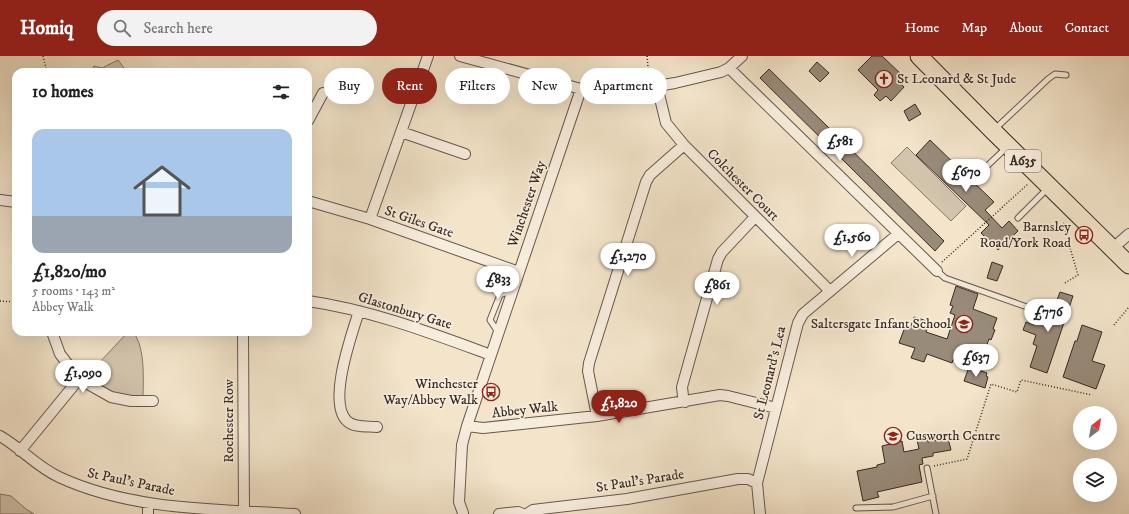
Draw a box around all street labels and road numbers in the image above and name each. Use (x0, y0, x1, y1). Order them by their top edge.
street label: Colchester Court (703, 145, 783, 225)
road number: A635 (1005, 150, 1041, 172)
street label: Winchester Way (503, 158, 550, 251)
street label: St Giles Gate (382, 202, 456, 242)
street label: Glastonbury Gate (356, 288, 454, 334)
street label: St Leonard's Lea (750, 324, 790, 422)
street label: Rochester Row (220, 379, 238, 463)
street label: Abbey Walk (491, 398, 559, 422)
street label: St Paul's Parade (86, 464, 177, 500)
street label: St Paul's Parade (595, 465, 686, 497)

